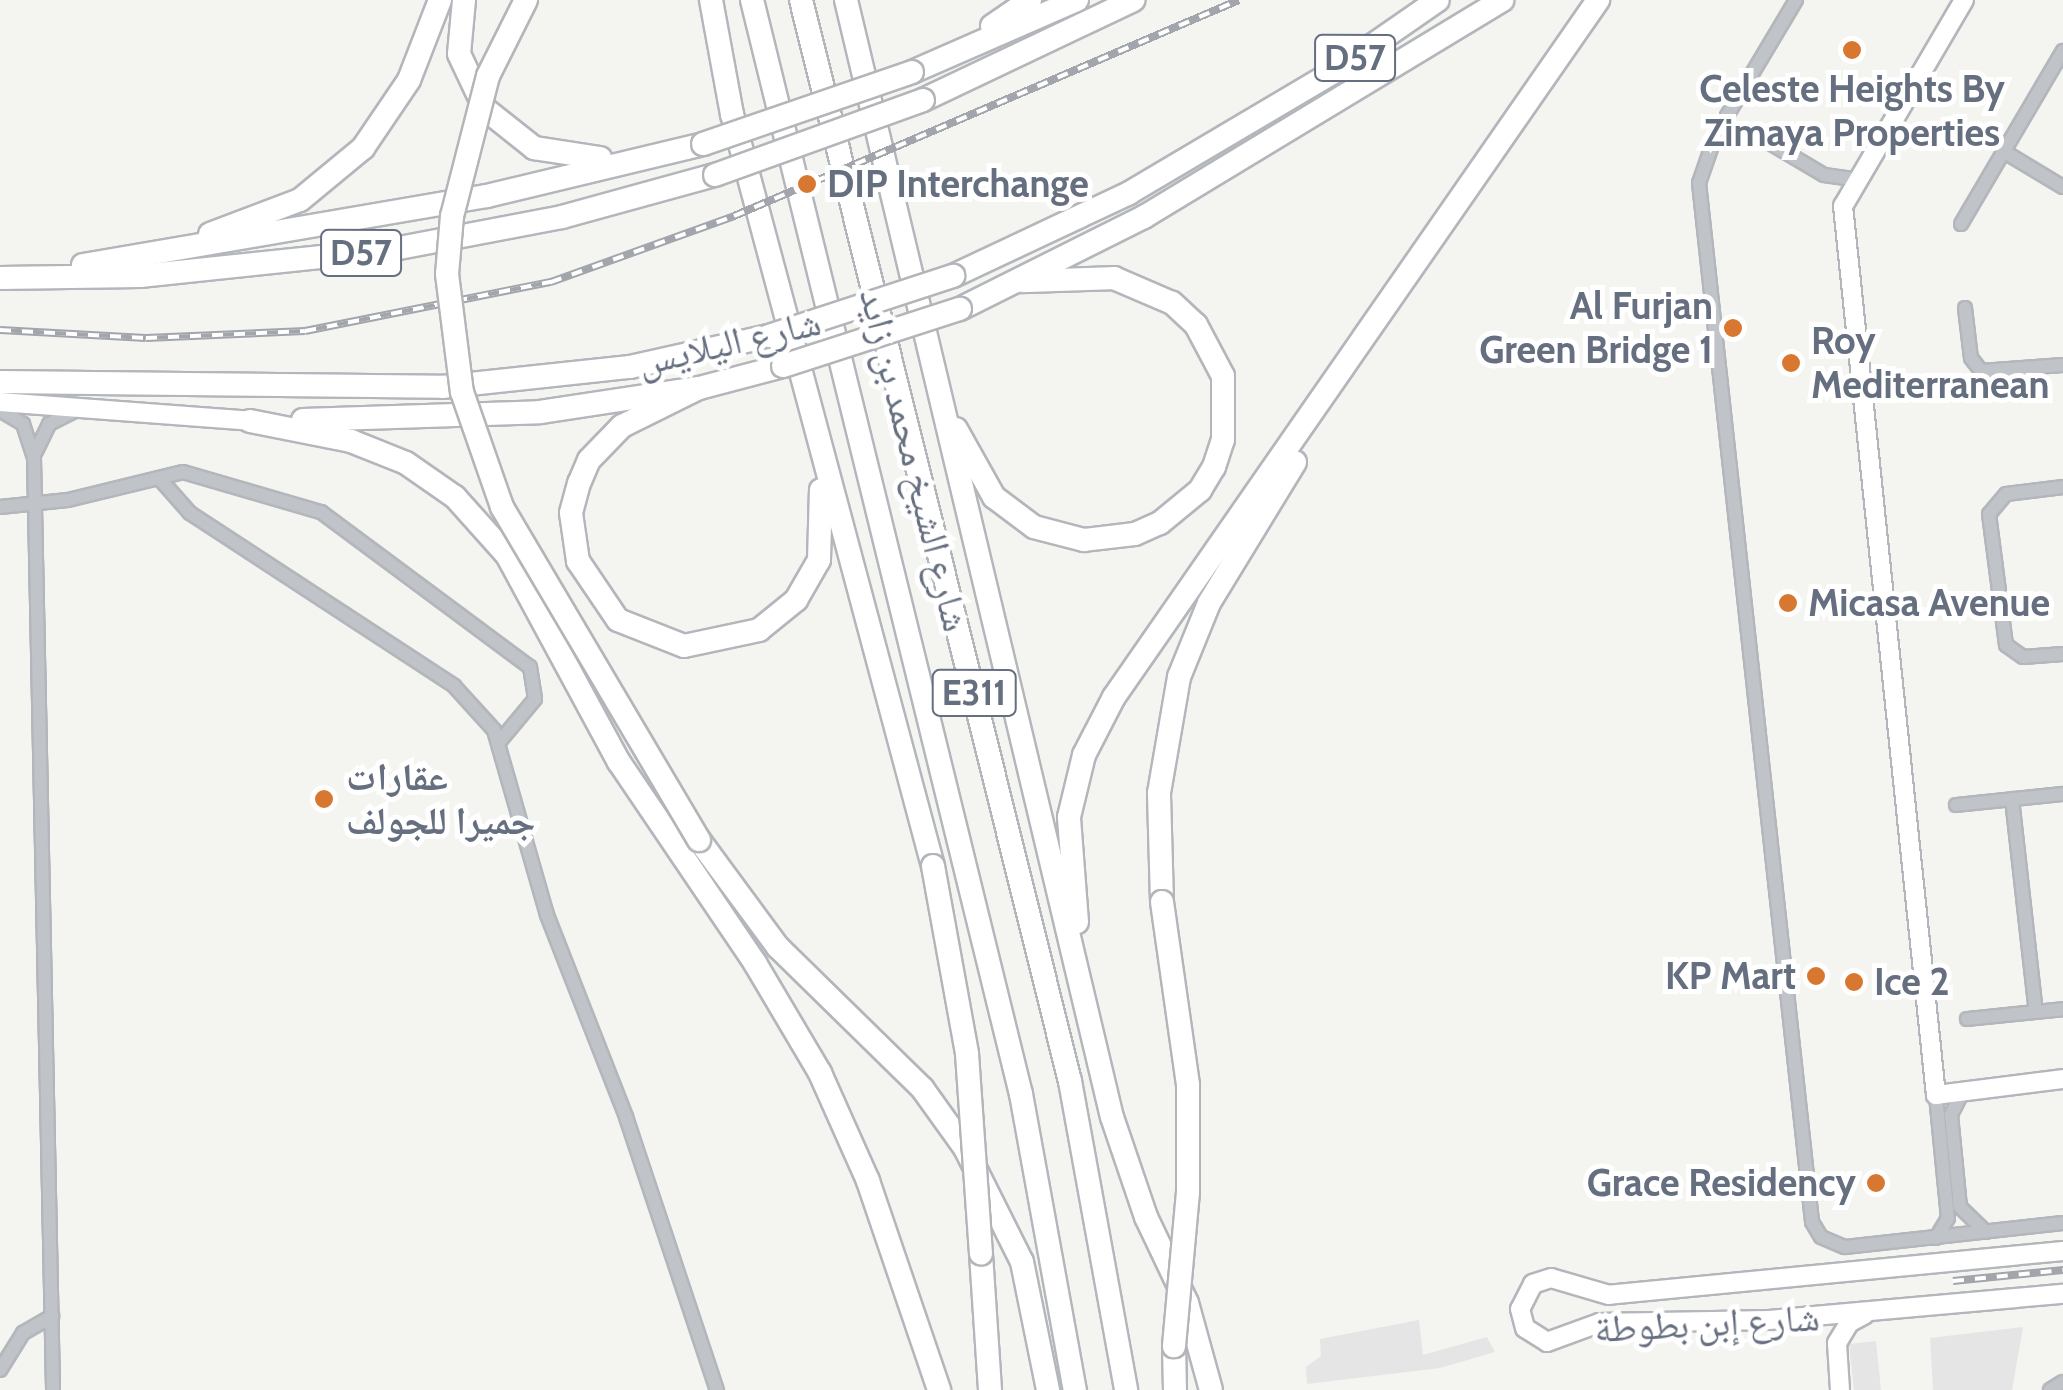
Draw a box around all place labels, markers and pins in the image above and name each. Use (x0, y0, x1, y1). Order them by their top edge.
marker: Celeste Heights By Zimaya Properties (1841, 39, 1863, 61)
place label: Celeste Heights By Zimaya Properties (1699, 66, 2005, 156)
place label: DIP Interchange (827, 161, 1089, 207)
marker: DIP Interchange (796, 173, 818, 195)
place label: Al Furjan Green Bridge 1 (1479, 283, 1713, 372)
marker: Al Furjan Green Bridge 1 (1722, 317, 1744, 339)
place label: Roy Mediterranean (1811, 318, 2049, 408)
marker: Roy Mediterranean (1780, 352, 1802, 374)
place label: Micasa Avenue (1808, 580, 2050, 626)
marker: Micasa Avenue (1777, 592, 1799, 614)
place label: عقارات جميرا للجولف (346, 754, 535, 844)
marker: عقارات جميرا للجولف (311, 786, 337, 812)
place label: KP Mart (1665, 953, 1796, 999)
place label: Ice 2 (1874, 959, 1950, 1005)
marker: KP Mart (1805, 965, 1827, 987)
marker: Ice 2 (1843, 971, 1865, 993)
place label: Grace Residency (1587, 1160, 1856, 1206)
marker: Grace Residency (1865, 1172, 1887, 1194)

